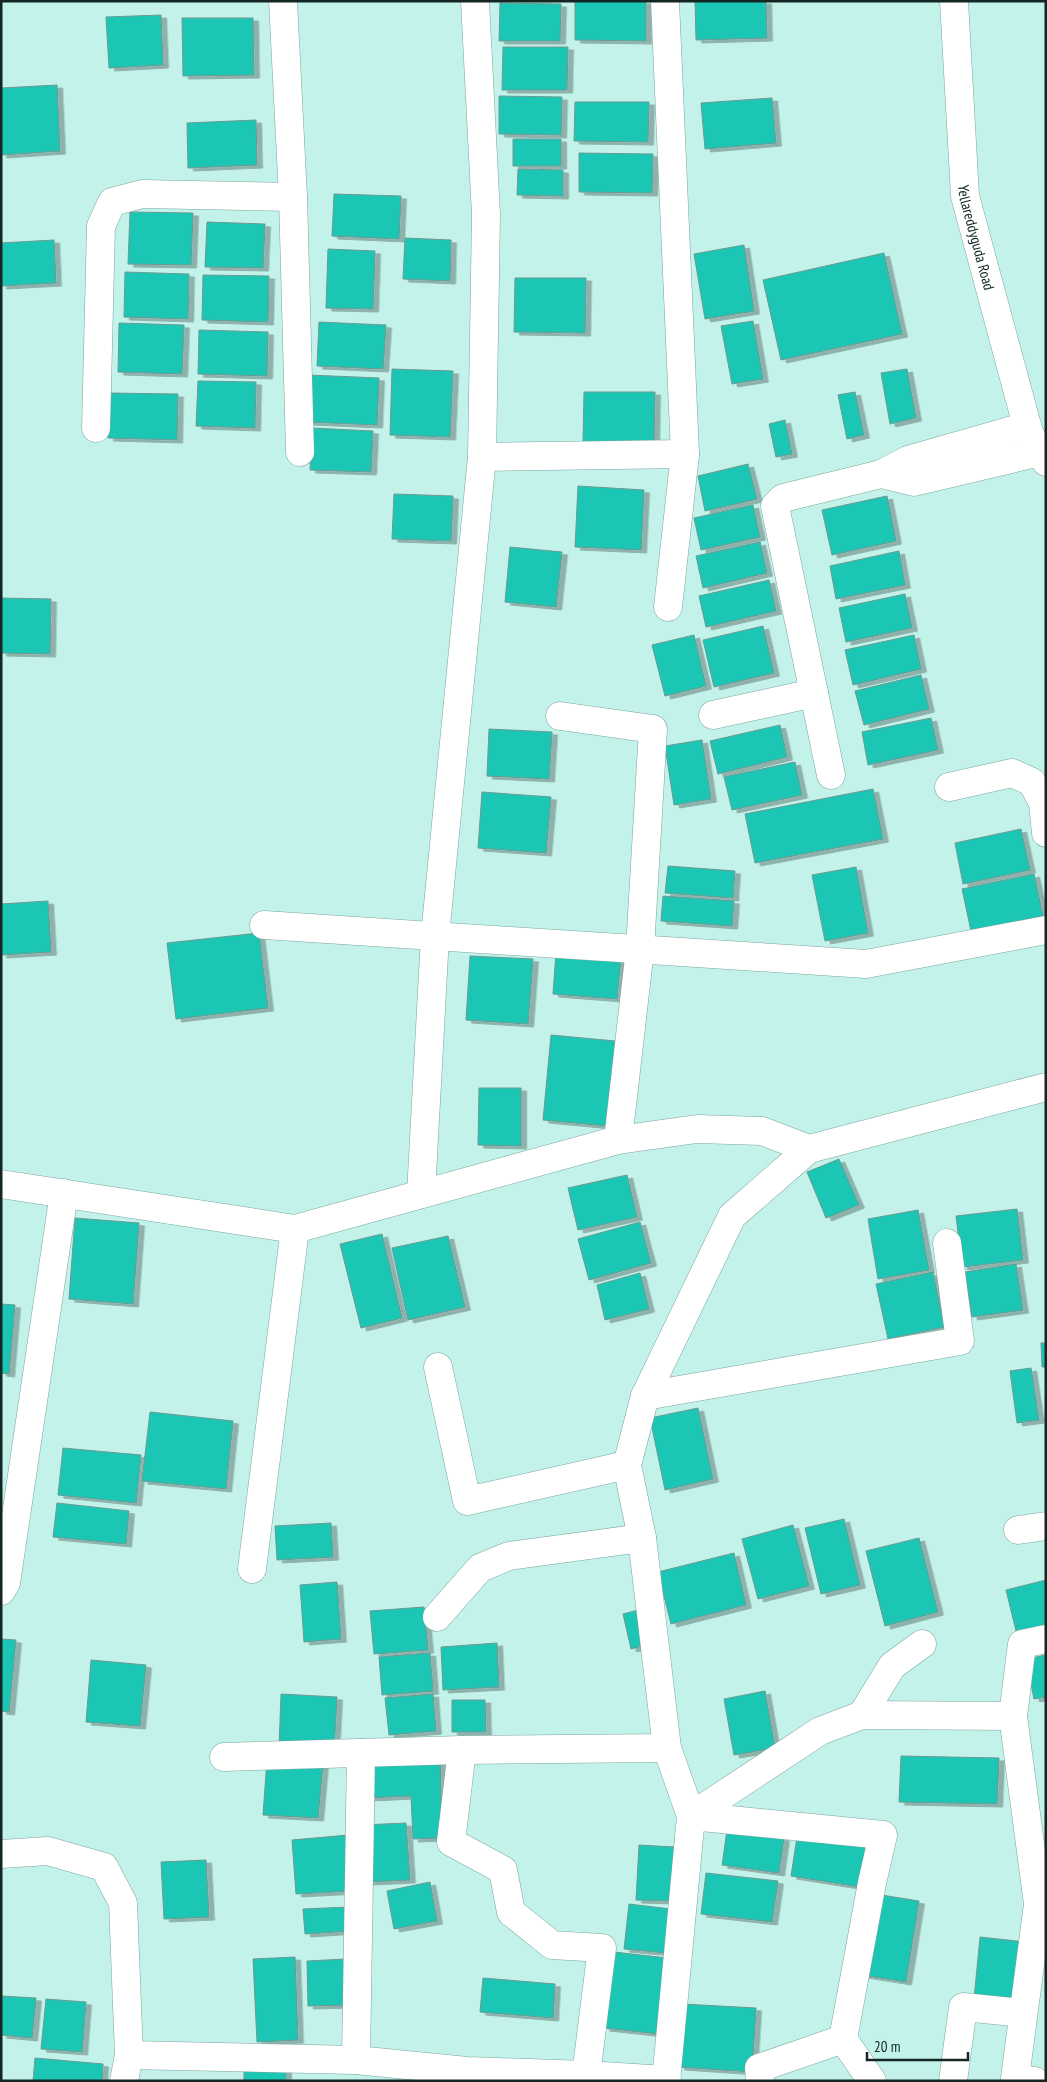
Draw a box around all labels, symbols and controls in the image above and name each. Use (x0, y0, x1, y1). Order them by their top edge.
street label: Yellareddyguda Road (955, 184, 999, 292)
scale bar (867, 2030, 968, 2062)
text: 20 m (874, 2037, 900, 2056)

